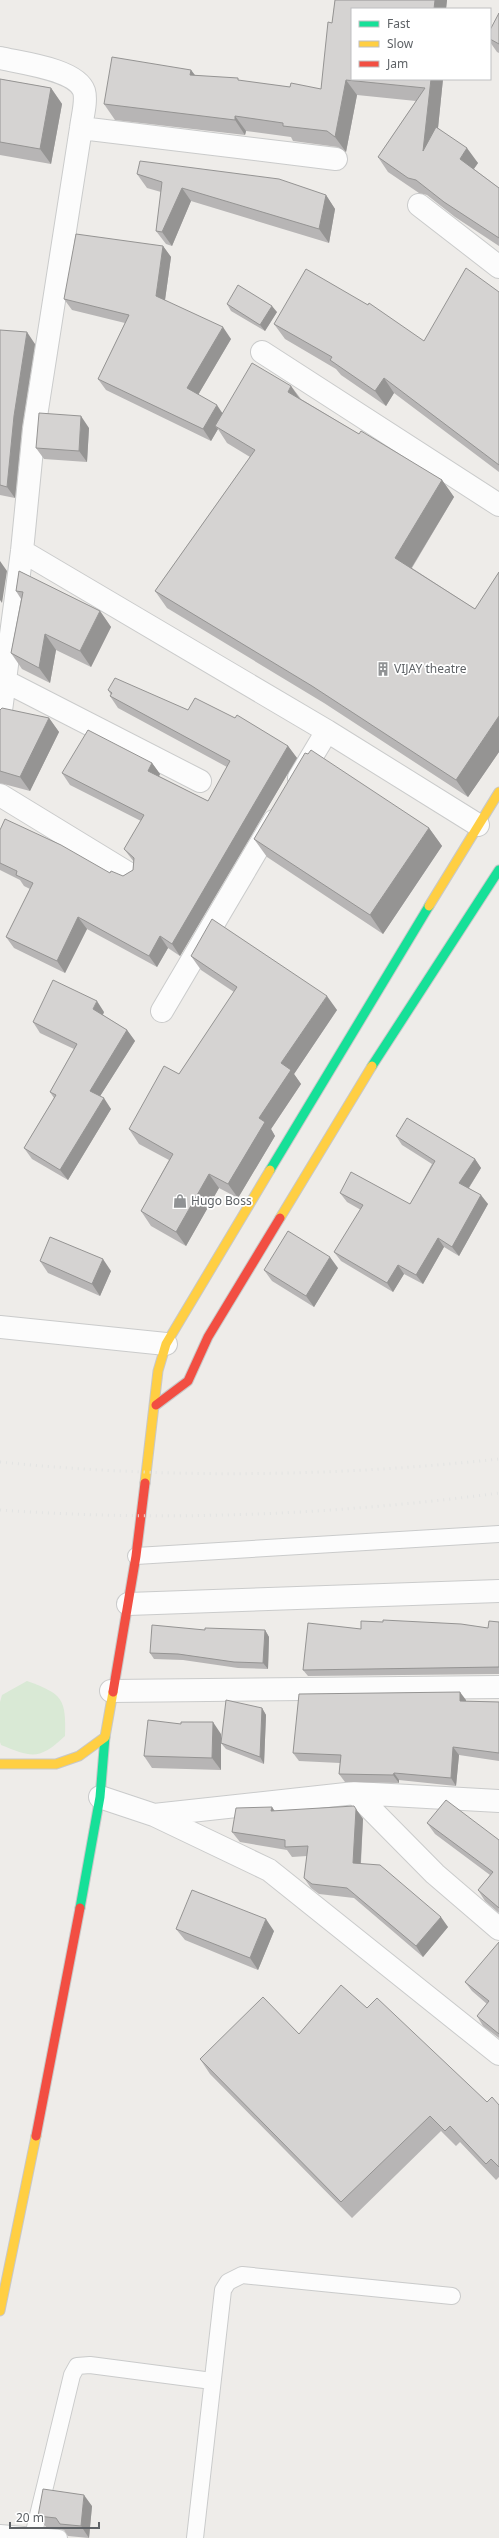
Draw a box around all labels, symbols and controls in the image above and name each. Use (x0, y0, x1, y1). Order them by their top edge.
legend (351, 8, 491, 80)
text: Fast (387, 15, 411, 32)
text: Slow (387, 35, 414, 52)
text: Jam (386, 55, 408, 72)
place label: VIJAY theatre (394, 660, 467, 677)
building icon: VIJAY theatre (375, 661, 391, 677)
place label: Hugo Boss (191, 1192, 252, 1209)
shop icon: Hugo Boss (172, 1193, 188, 1209)
scale bar (10, 2504, 99, 2530)
text: 20 m (16, 2509, 44, 2526)

